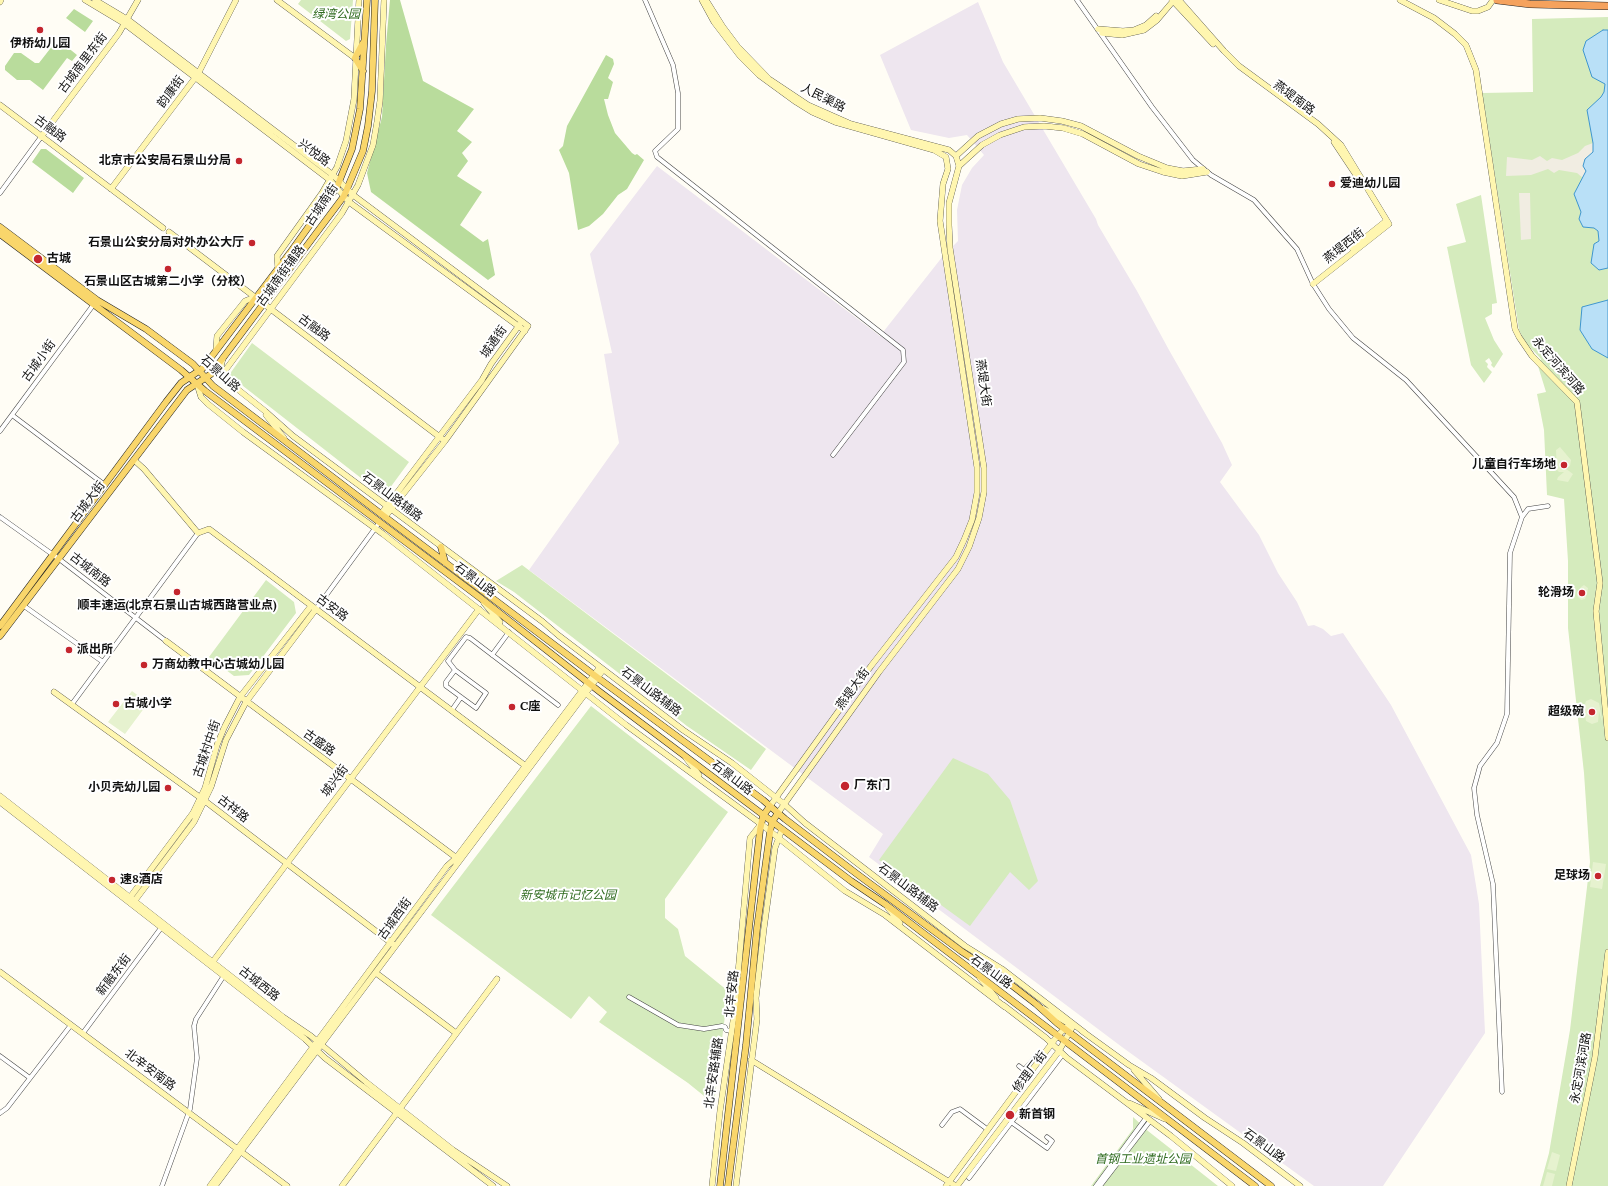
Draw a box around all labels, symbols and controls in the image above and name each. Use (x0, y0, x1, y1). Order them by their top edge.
park label: 绿湾公园 (312, 8, 360, 22)
marker: 伊桥幼儿园 (35, 25, 45, 35)
street label: 古城南里东街 (56, 30, 110, 96)
place label: 伊桥幼儿园 (10, 37, 70, 51)
street label: 韵康街 (154, 73, 188, 111)
street label: 燕堤南路 (1270, 78, 1318, 118)
street label: 人民渠路 (798, 81, 848, 115)
street label: 古融路 (31, 112, 69, 146)
street label: 兴悦路 (295, 136, 333, 170)
place label: 北京市公安局石景山分局 (99, 154, 231, 168)
marker: 北京市公安局石景山分局 (234, 156, 244, 166)
place label: 爱迪幼儿园 (1340, 177, 1400, 191)
marker: 爱迪幼儿园 (1327, 179, 1337, 189)
street label: 古城南街 (303, 181, 341, 229)
street label: 燕堤西街 (1321, 226, 1367, 266)
place label: 石景山公安分局对外办公大厅 (88, 236, 244, 250)
marker: 石景山公安分局对外办公大厅 (247, 238, 257, 248)
street label: 古城南街辅路 (254, 243, 308, 309)
place label: 古城 (47, 252, 71, 266)
marker: 古城 (32, 253, 44, 265)
marker: 石景山区古城第二小学（分校） (163, 264, 173, 274)
place label: 石景山区古城第二小学（分校） (84, 275, 252, 289)
street label: 古融路 (295, 311, 333, 345)
street label: 城通街 (478, 323, 510, 361)
street label: 永定河滨河路 (1529, 334, 1587, 398)
street label: 古城小街 (19, 337, 59, 385)
street label: 石景山路 (197, 353, 243, 395)
street label: 燕堤大街 (973, 358, 993, 408)
place label: 儿童自行车场地 (1472, 458, 1556, 472)
marker: 儿童自行车场地 (1559, 460, 1569, 470)
street label: 石景山路辅路 (359, 470, 425, 524)
street label: 古城大街 (68, 478, 108, 526)
street label: 古城南路 (67, 550, 113, 590)
street label: 石景山路 (451, 560, 499, 600)
place label: 轮滑场 (1538, 586, 1574, 600)
marker: 顺丰速运(北京石景山古城西路营业点) (172, 587, 182, 597)
marker: 轮滑场 (1577, 588, 1587, 598)
street label: 古安路 (313, 591, 351, 625)
place label: 顺丰速运(北京石景山古城西路营业点) (77, 599, 277, 613)
place label: 派出所 (77, 643, 113, 657)
marker: 派出所 (64, 645, 74, 655)
place label: 万商幼教中心古城幼儿园 (152, 658, 284, 672)
marker: 万商幼教中心古城幼儿园 (139, 660, 149, 670)
street label: 石景山路辅路 (618, 665, 684, 719)
street label: 燕堤大街 (833, 665, 873, 713)
place label: 古城小学 (124, 697, 172, 711)
marker: 古城小学 (111, 699, 121, 709)
place label: C座 (520, 700, 540, 714)
marker: C座 (507, 702, 517, 712)
place label: 超级碗 (1548, 705, 1584, 719)
marker: 超级碗 (1587, 707, 1597, 717)
street label: 古城村中街 (190, 718, 224, 780)
street label: 古盛路 (300, 727, 338, 759)
street label: 石景山路 (708, 758, 756, 798)
street label: 城兴街 (318, 762, 352, 800)
place label: 厂东门 (854, 779, 890, 793)
marker: 厂东门 (839, 780, 851, 792)
place label: 小贝壳幼儿园 (88, 781, 160, 795)
marker: 小贝壳幼儿园 (163, 783, 173, 793)
street label: 古祥路 (214, 792, 252, 826)
street label: 石景山路辅路 (875, 861, 941, 915)
place label: 足球场 (1554, 869, 1590, 883)
marker: 足球场 (1593, 871, 1603, 881)
place label: 速8酒店 (120, 873, 163, 887)
marker: 速8酒店 (107, 875, 117, 885)
park label: 新安城市记忆公园 (520, 889, 616, 903)
street label: 古城西街 (375, 895, 415, 943)
street label: 新融东街 (94, 951, 134, 999)
street label: 石景山路 (967, 952, 1015, 992)
street label: 古城西路 (236, 964, 282, 1004)
street label: 北辛安路 (722, 969, 742, 1019)
street label: 永定河滨河路 (1568, 1031, 1594, 1105)
street label: 北辛安路辅路 (702, 1036, 726, 1110)
street label: 北辛安南路 (122, 1046, 178, 1094)
street label: 修理厂街 (1010, 1048, 1050, 1096)
place label: 新首钢 (1019, 1108, 1055, 1122)
marker: 新首钢 (1004, 1109, 1016, 1121)
street label: 石景山路 (1240, 1126, 1288, 1166)
park label: 首钢工业遗址公园 (1095, 1153, 1191, 1167)

